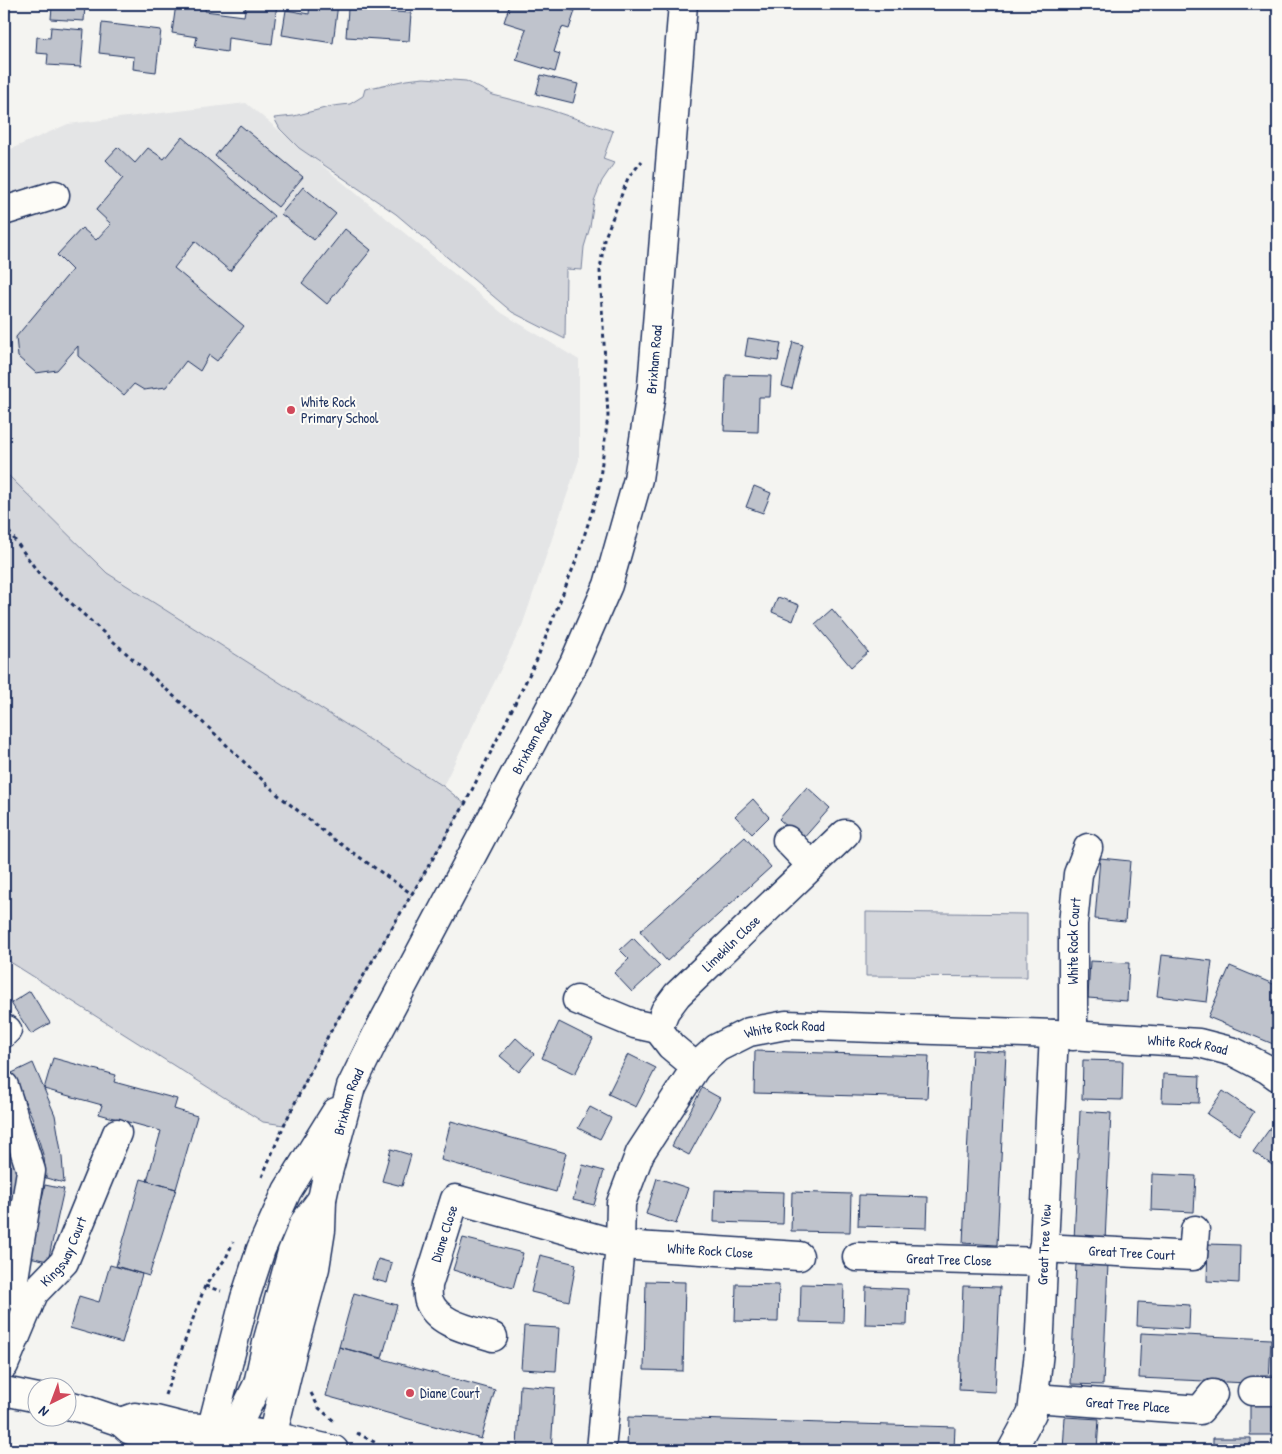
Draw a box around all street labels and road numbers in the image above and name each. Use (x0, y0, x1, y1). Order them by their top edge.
street label: Brixham Road (641, 324, 666, 395)
street label: Brixham Road (507, 707, 556, 777)
street label: White Rock Court (1063, 896, 1085, 984)
street label: Limekiln Close (697, 910, 764, 975)
street label: White Rock Road (741, 1015, 825, 1042)
street label: White Rock Road (1147, 1030, 1230, 1059)
street label: Brixham Road (328, 1065, 368, 1137)
street label: Diane Close (426, 1202, 462, 1264)
street label: Great Tree View (1032, 1203, 1055, 1285)
street label: Kingsway Court (36, 1213, 91, 1290)
street label: White Rock Close (667, 1238, 754, 1262)
street label: Great Tree Court (1088, 1240, 1176, 1264)
street label: Great Tree Close (906, 1248, 992, 1270)
street label: Great Tree Place (1085, 1392, 1171, 1417)

